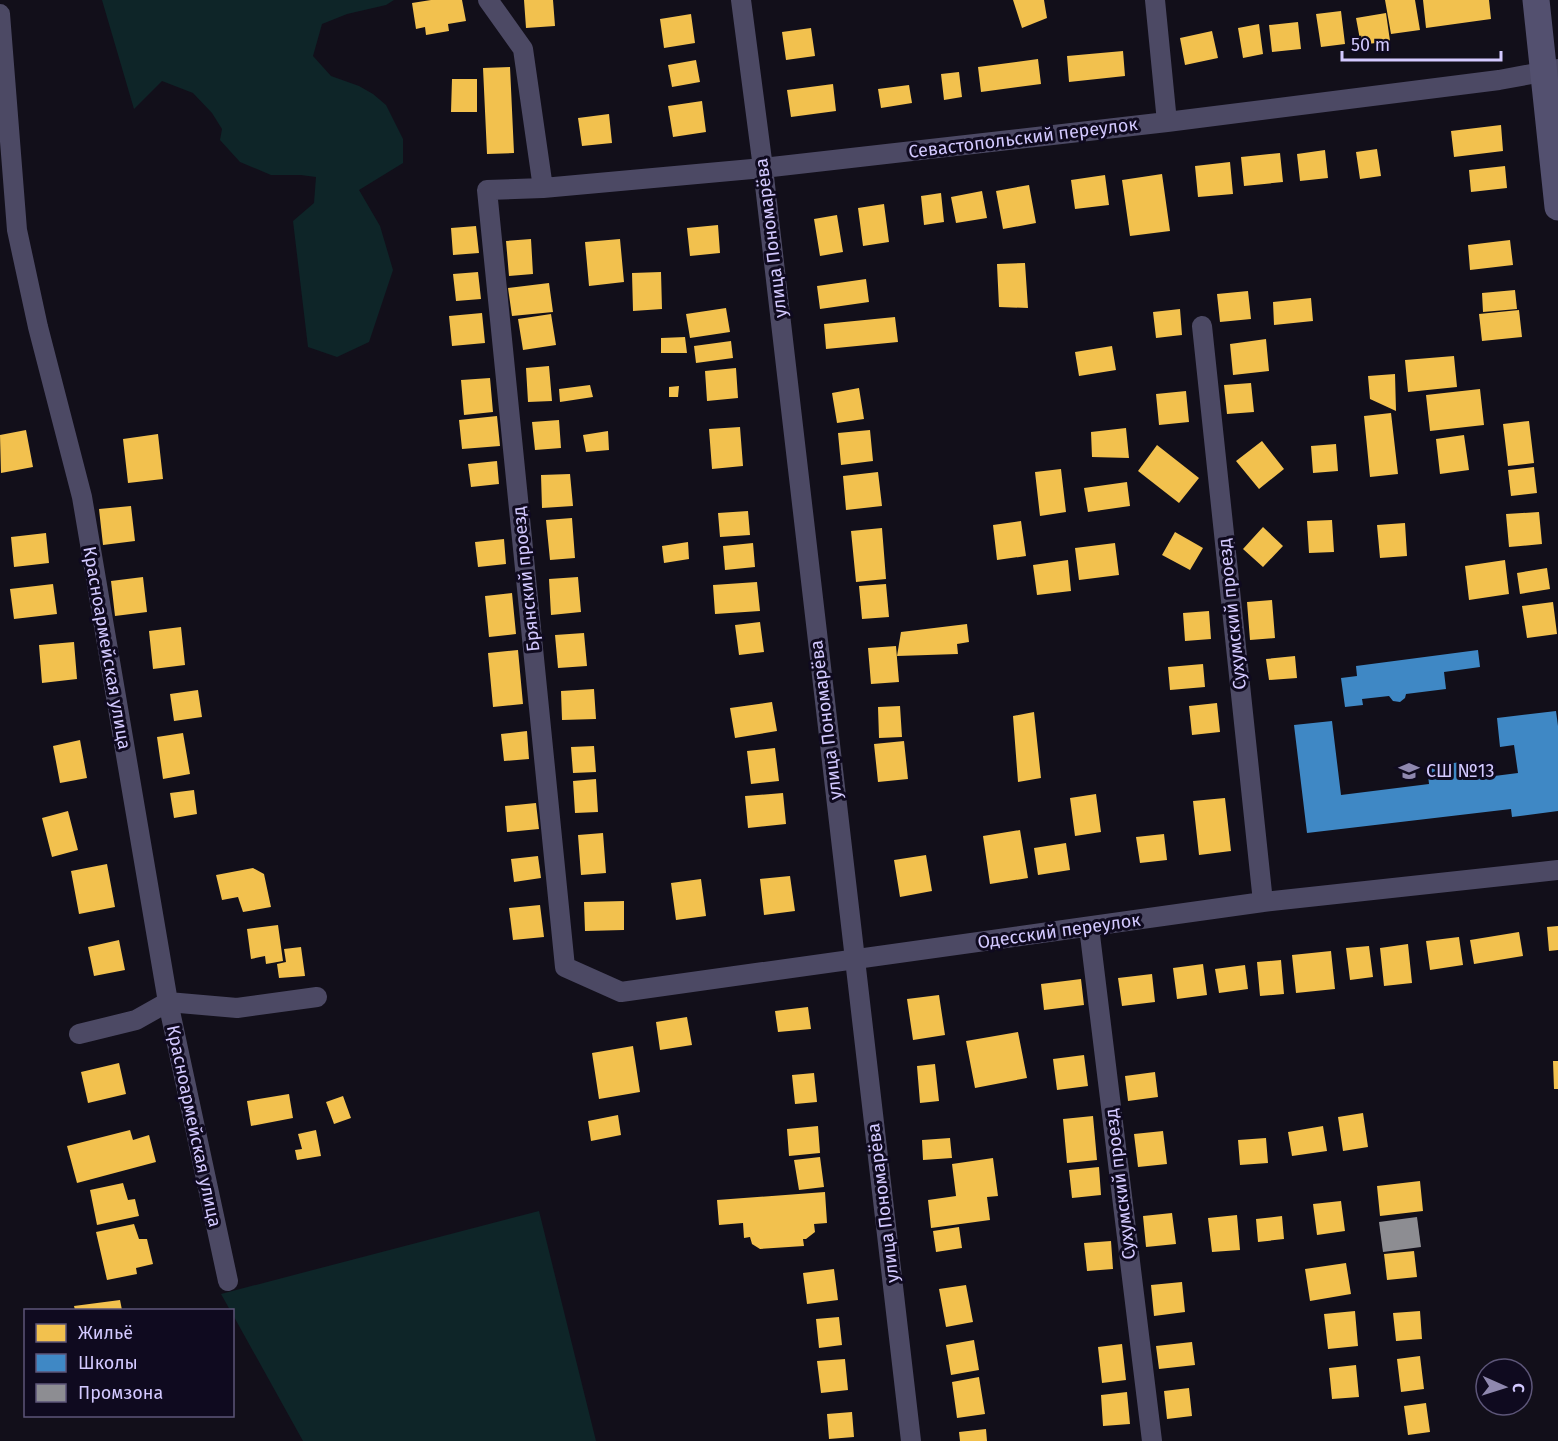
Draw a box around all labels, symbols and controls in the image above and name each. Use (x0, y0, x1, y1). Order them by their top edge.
scale bar (1342, 24, 1501, 62)
text: 50 m (1351, 34, 1390, 56)
street label: Севастопольский переулок (907, 113, 1139, 163)
street label: улица Пономарёва (750, 157, 792, 319)
street label: Брянский проезд (507, 505, 545, 653)
street label: Сухумский проезд (1213, 537, 1251, 691)
street label: Красноармейская улица (78, 545, 136, 751)
street label: улица Пономарёва (805, 639, 847, 801)
school or university icon: СШ №13 (1397, 759, 1421, 783)
place label: СШ №13 (1426, 760, 1494, 782)
street label: Одесский переулок (976, 909, 1143, 953)
street label: Красноармейская улица (162, 1023, 226, 1229)
street label: Сухумский проезд (1100, 1107, 1140, 1261)
street label: улица Пономарёва (862, 1122, 904, 1284)
legend (24, 1309, 234, 1417)
text: Жильё (78, 1322, 133, 1344)
text: Школы (78, 1352, 138, 1374)
north arrow (1474, 1357, 1534, 1417)
text: Промзона (78, 1382, 163, 1404)
text: С (1509, 1383, 1528, 1394)

